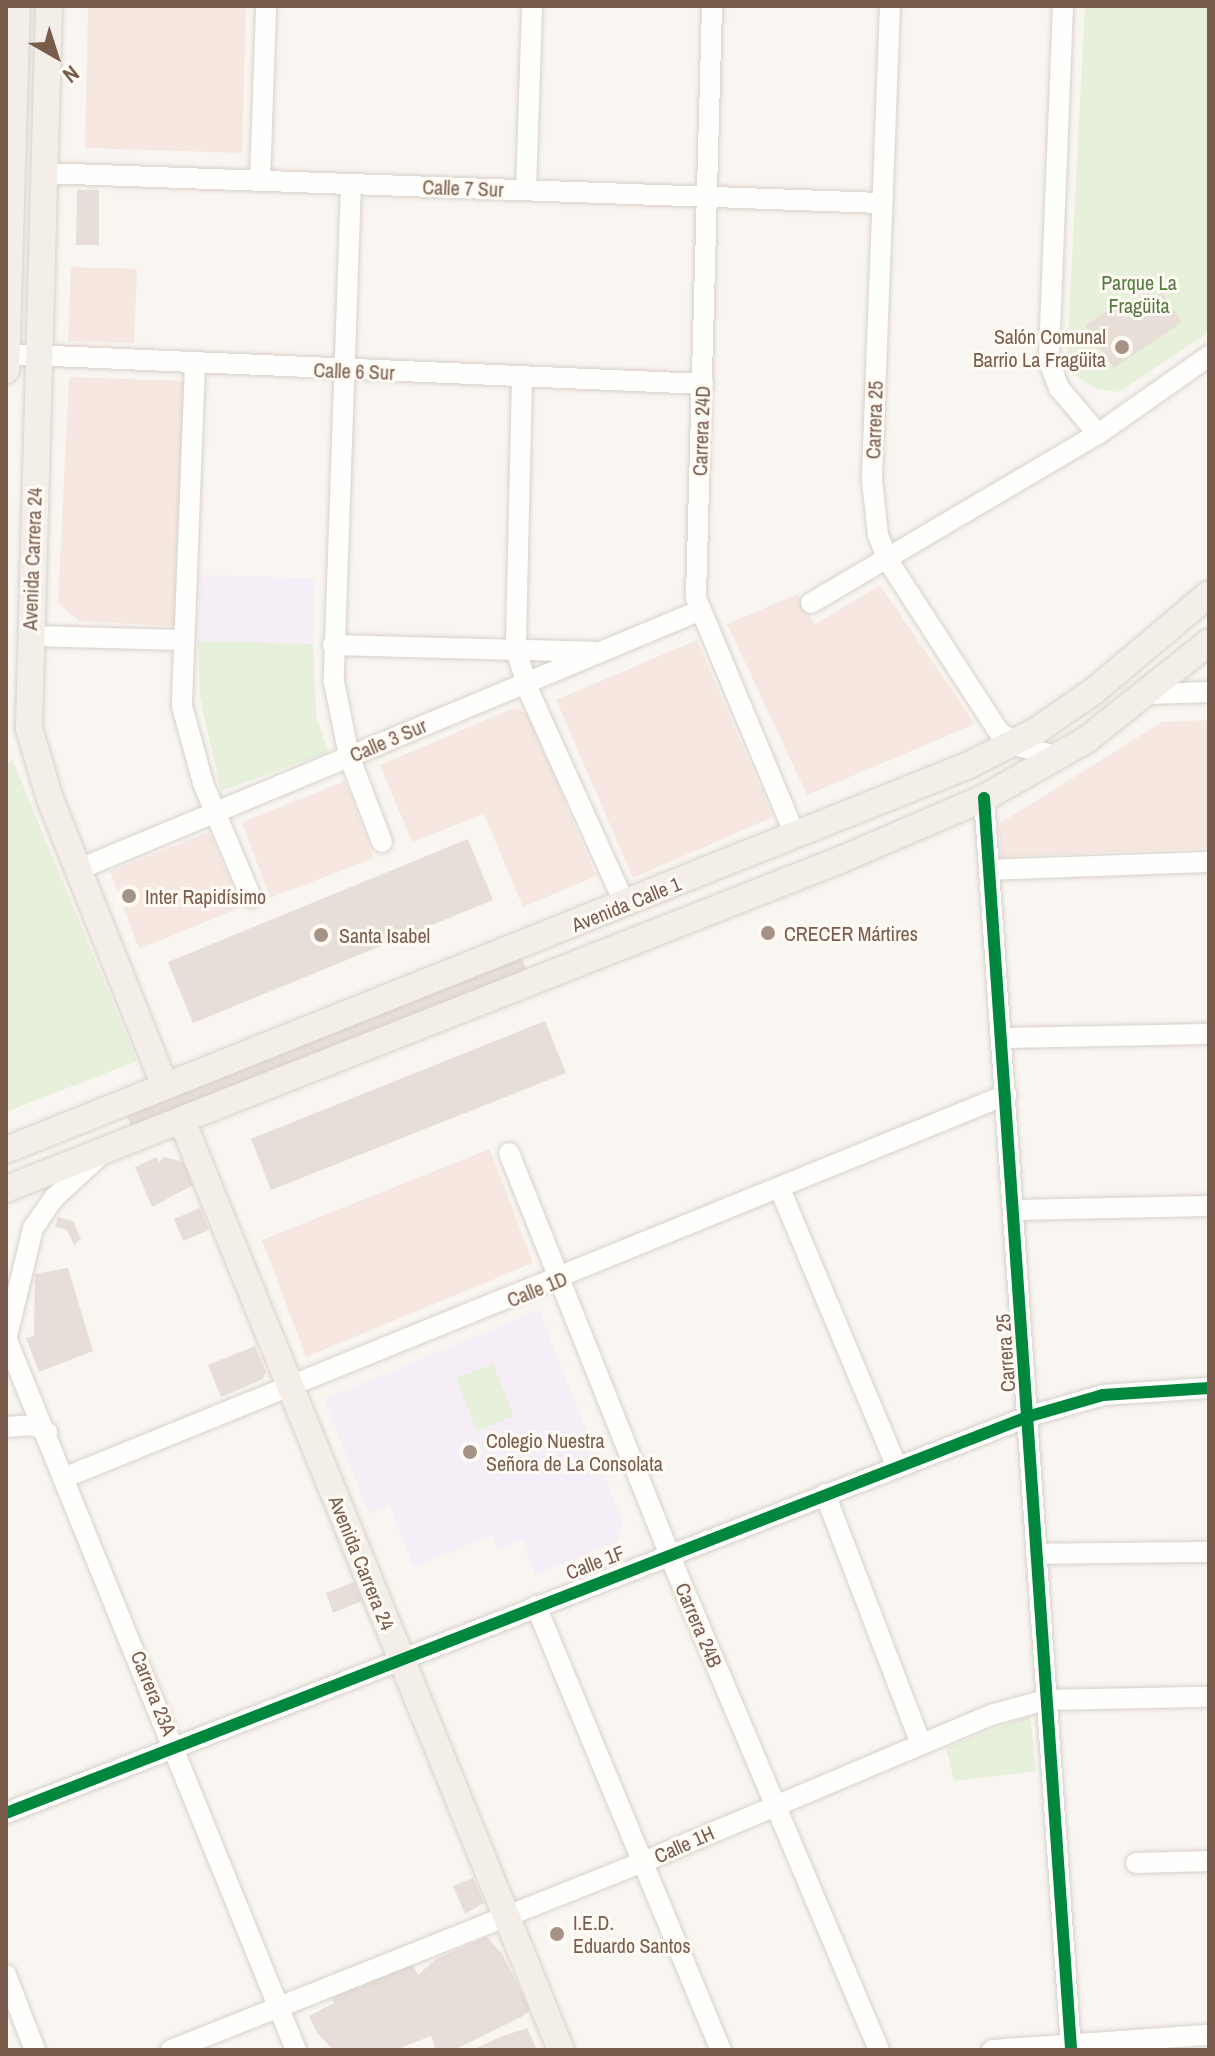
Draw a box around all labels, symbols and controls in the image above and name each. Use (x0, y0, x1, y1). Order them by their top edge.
north arrow (16, 16, 96, 96)
text: N (57, 59, 86, 90)
street label: Calle 7 Sur (422, 175, 504, 201)
park label: Parque La Fragüita (1101, 270, 1177, 317)
place label: Salón Comunal Barrio La Fragüita (973, 324, 1106, 371)
marker: Salón Comunal Barrio La Fragüita (1113, 338, 1131, 356)
street label: Calle 6 Sur (313, 358, 395, 384)
street label: Carrera 25 (861, 380, 887, 460)
street label: Carrera 24D (687, 385, 715, 477)
street label: Avenida Carrera 24 (18, 487, 46, 631)
street label: Calle 3 Sur (346, 713, 430, 767)
street label: Avenida Calle 1 (568, 871, 684, 937)
place label: Inter Rapidísimo (145, 884, 266, 908)
marker: Inter Rapidísimo (120, 887, 138, 905)
place label: CRECER Mártires (784, 921, 918, 945)
place label: Santa Isabel (339, 923, 430, 947)
marker: Santa Isabel (310, 924, 332, 946)
marker: CRECER Mártires (759, 924, 777, 942)
street label: Calle 1D (503, 1266, 571, 1312)
street label: Carrera 25 (990, 1313, 1020, 1393)
place label: Colegio Nuestra Señora de La Consolata (486, 1428, 663, 1475)
marker: Colegio Nuestra Señora de La Consolata (461, 1443, 479, 1461)
street label: Avenida Carrera 24 (324, 1492, 400, 1634)
street label: Calle 1F (562, 1540, 628, 1584)
street label: Carrera 24B (671, 1579, 727, 1671)
street label: Carrera 23A (126, 1647, 182, 1739)
street label: Calle 1H (650, 1820, 718, 1868)
place label: I.E.D. Eduardo Santos (573, 1910, 691, 1957)
marker: I.E.D. Eduardo Santos (548, 1925, 566, 1943)

